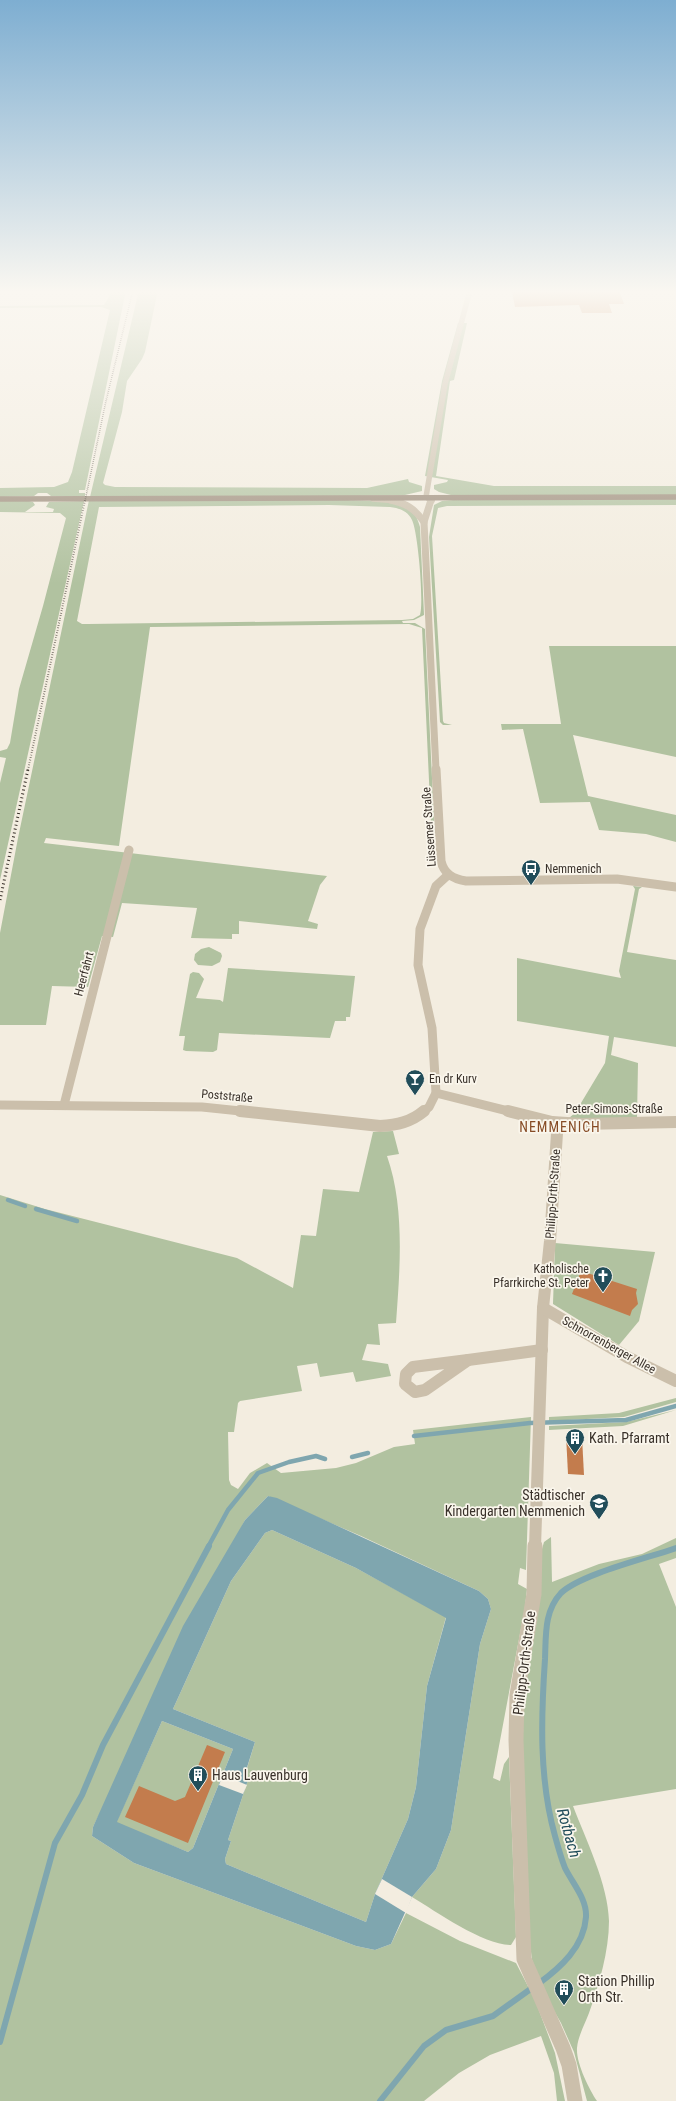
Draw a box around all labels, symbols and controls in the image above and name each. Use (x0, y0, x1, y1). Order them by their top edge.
street label: Lüssemer Straße (419, 786, 439, 867)
bus stop icon: Nemmenich (520, 858, 542, 886)
place label: Nemmenich (545, 862, 602, 876)
street label: Heerfahrt (71, 950, 97, 998)
bar icon: En dr Kurv (404, 1068, 426, 1096)
place label: En dr Kurv (429, 1072, 477, 1086)
street label: Poststraße (201, 1087, 254, 1105)
street label: Peter-Simons-Straße (565, 1102, 663, 1116)
district label: NEMMENICH (519, 1119, 601, 1135)
street label: Philipp-Orth-Straße (543, 1148, 563, 1239)
place label: Katholische Pfarrkirche St. Peter (493, 1262, 589, 1290)
church icon: Katholische Pfarrkirche St. Peter (592, 1265, 614, 1293)
street label: Schnorrenberger Allee (560, 1313, 659, 1377)
building icon: Kath. Pfarramt (564, 1427, 586, 1455)
place label: Kath. Pfarramt (589, 1430, 670, 1446)
place label: Städtischer Kindergarten Nemmenich (445, 1487, 585, 1519)
school or university icon: Städtischer Kindergarten Nemmenich (588, 1492, 610, 1520)
street label: Philipp-Orth-Straße (510, 1610, 538, 1716)
building icon: Haus Lauvenburg (187, 1764, 209, 1792)
place label: Haus Lauvenburg (212, 1767, 308, 1783)
water label: Rotbach (553, 1806, 585, 1860)
place label: Station Phillip Orth Str. (578, 1973, 655, 2005)
building icon: Station Phillip Orth Str. (553, 1978, 575, 2006)

